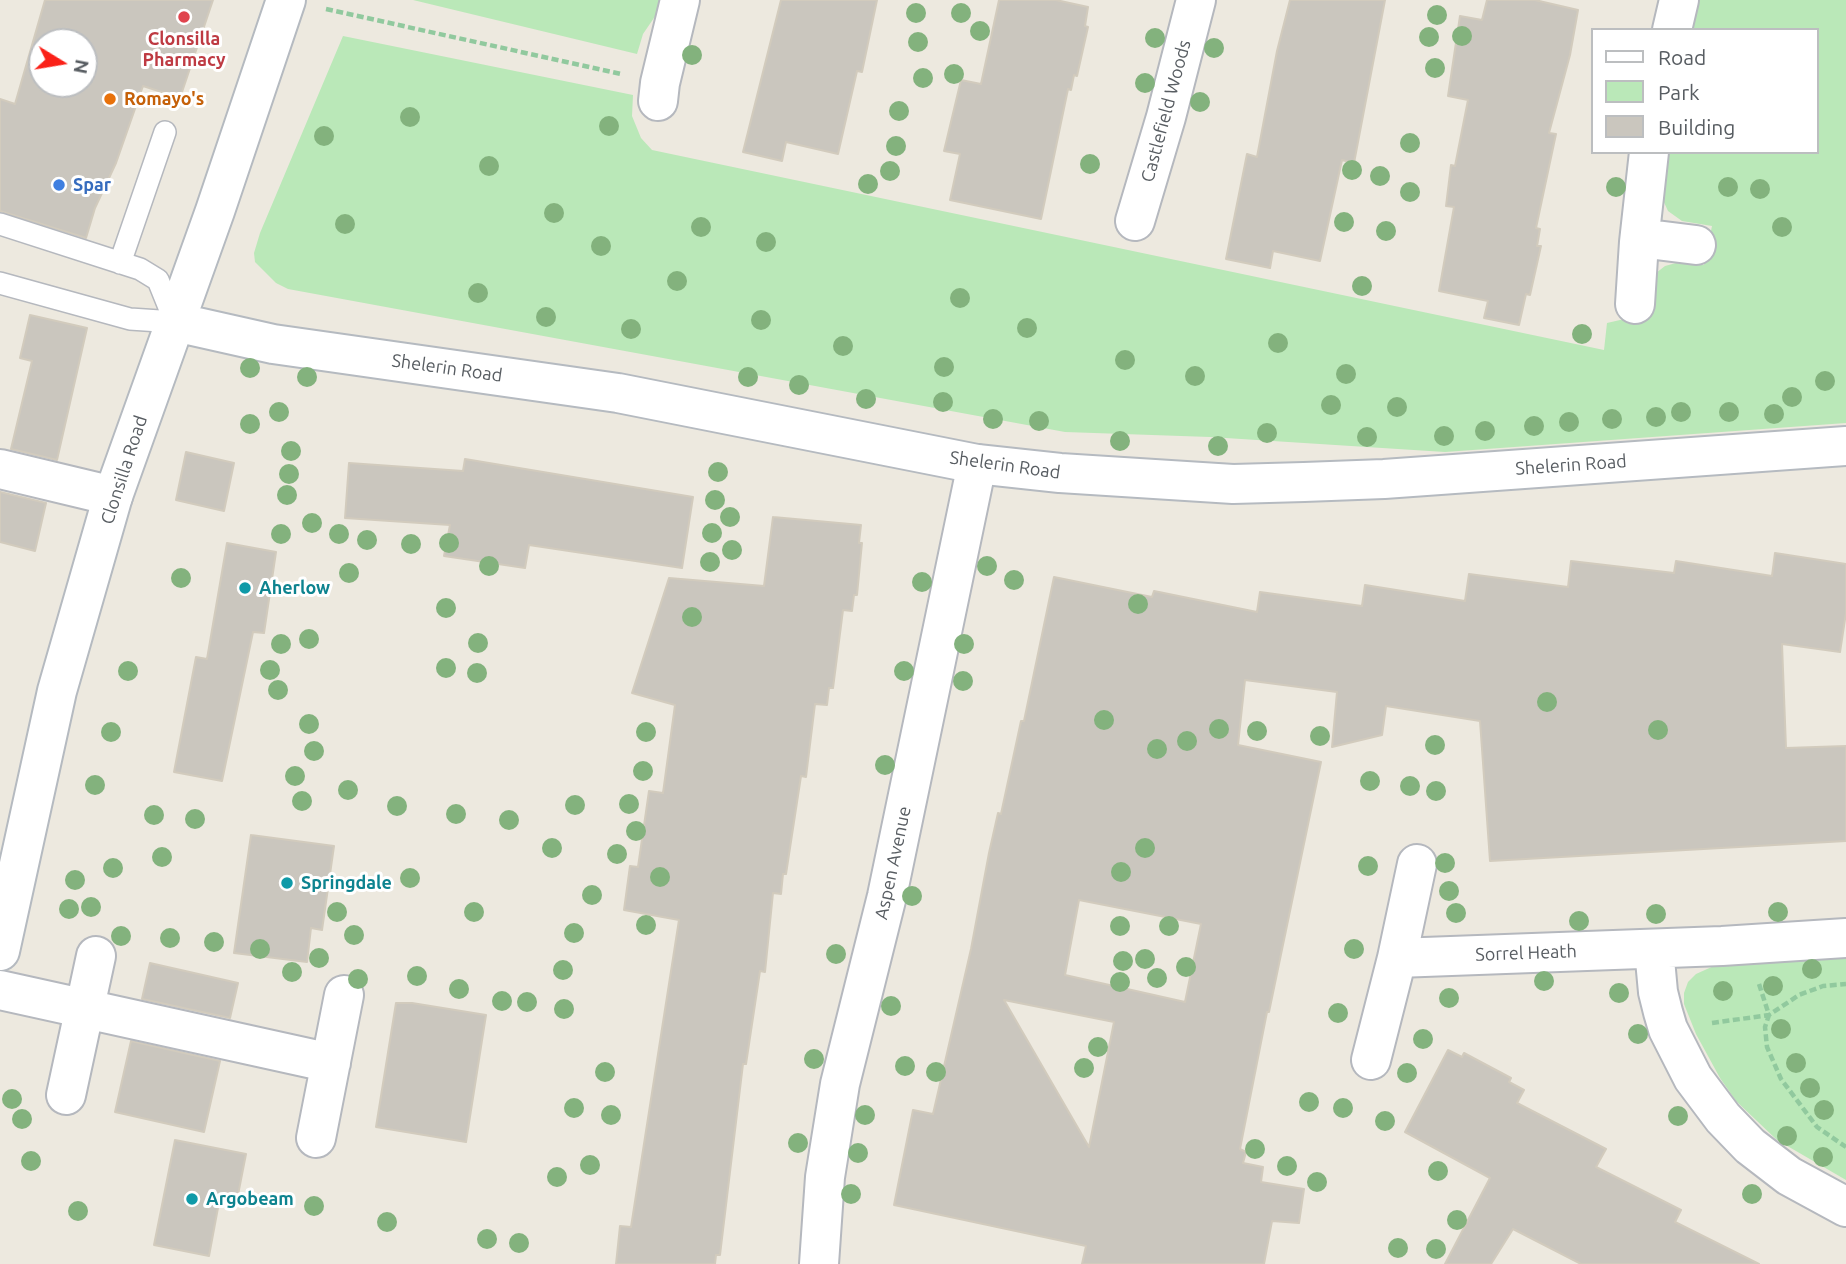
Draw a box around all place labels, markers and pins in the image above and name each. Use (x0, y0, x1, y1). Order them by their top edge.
marker: Clonsilla Pharmacy (176, 9, 192, 25)
place label: Clonsilla Pharmacy (143, 28, 225, 70)
place label: Romayo's (124, 88, 204, 110)
marker: Romayo's (102, 91, 118, 107)
place label: Spar (73, 174, 111, 196)
marker: Spar (51, 177, 67, 193)
place label: Aherlow (259, 577, 330, 599)
marker: Aherlow (237, 580, 253, 596)
place label: Springdale (301, 872, 392, 894)
marker: Springdale (279, 875, 295, 891)
place label: Argobeam (206, 1188, 294, 1210)
marker: Argobeam (184, 1191, 200, 1207)

